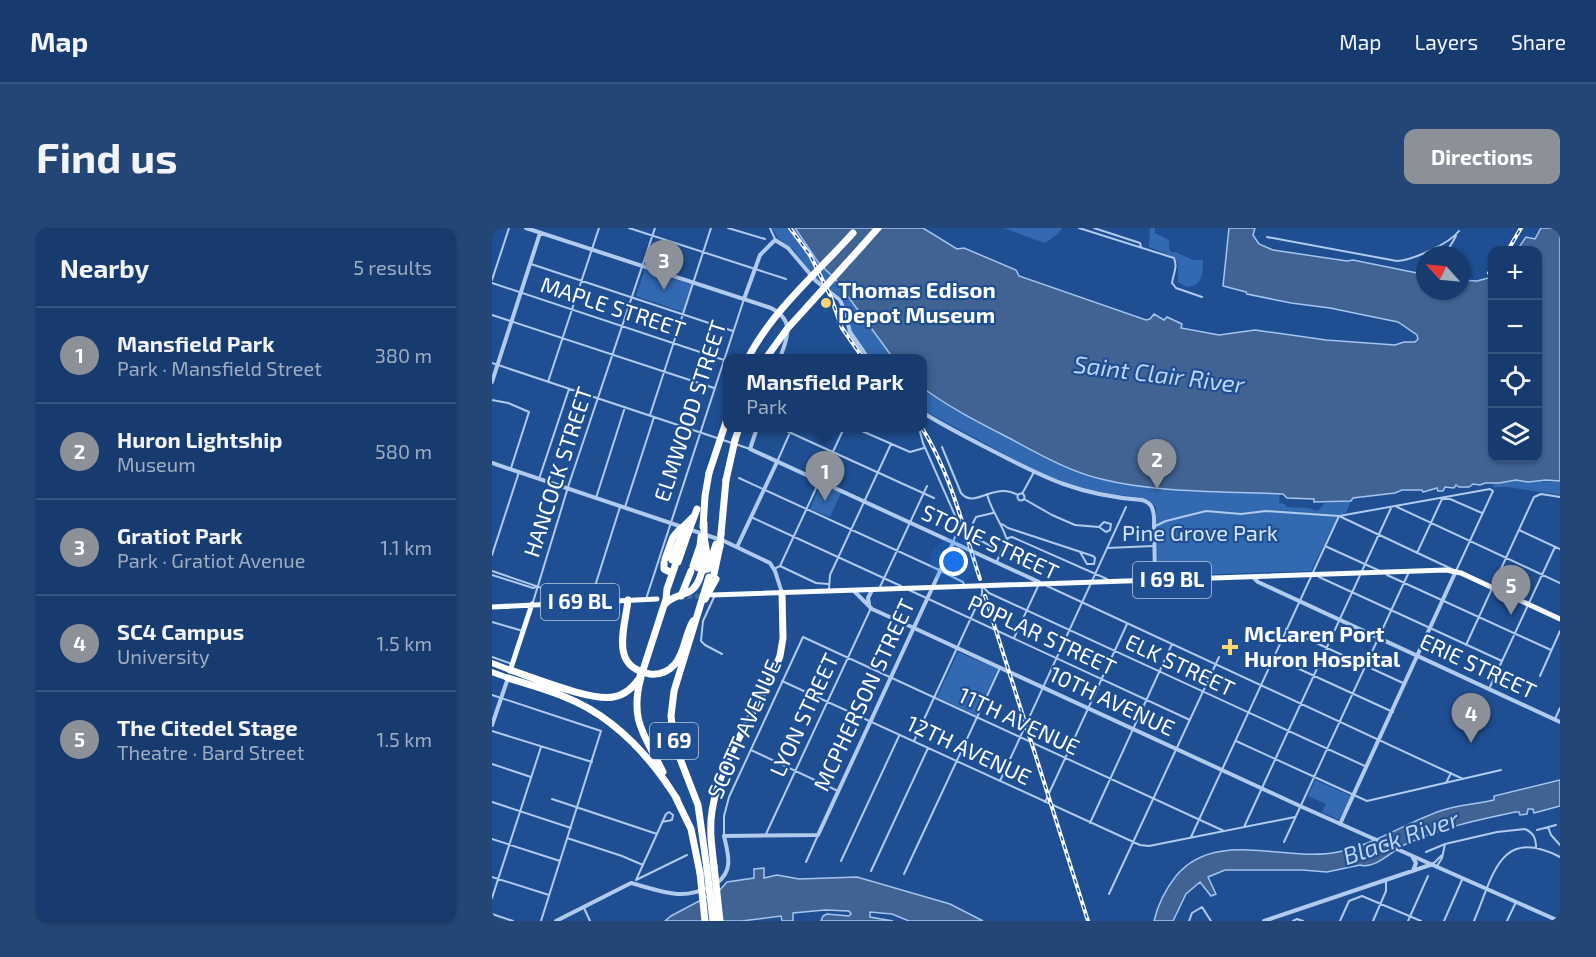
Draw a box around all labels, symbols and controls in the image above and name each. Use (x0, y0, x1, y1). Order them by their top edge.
text: Map (30, 24, 88, 58)
text: Map (1339, 29, 1381, 54)
text: Layers (1414, 29, 1478, 54)
text: Share (1511, 29, 1566, 54)
button: Directions (1404, 129, 1560, 184)
text: Find us (36, 131, 178, 181)
pin: 3 (644, 241, 684, 290)
north arrow (1416, 246, 1470, 300)
map controls (1488, 246, 1542, 462)
button: + (1488, 246, 1542, 300)
text: Nearby (60, 252, 149, 283)
text: 5 results (353, 255, 432, 279)
street label: MAPLE STREET (538, 270, 689, 342)
place label: Thomas Edison Depot Museum (838, 276, 996, 327)
marker: Thomas Edison Depot Museum (819, 296, 833, 310)
button: − (1488, 300, 1542, 354)
street label: ELMWOOD STREET (648, 317, 731, 505)
text: Mansfield Park (117, 330, 275, 356)
text: 1 (75, 343, 84, 367)
text: 380 m (375, 343, 432, 367)
water label: Saint Clair River (1072, 349, 1247, 398)
popup (723, 354, 927, 432)
button: locate (1488, 354, 1542, 408)
text: Park · Mansfield Street (117, 356, 322, 380)
text: Mansfield Park (746, 368, 904, 394)
street label: HANCOCK STREET (517, 383, 597, 560)
text: Park (746, 394, 787, 418)
button: layers (1488, 408, 1542, 462)
text: Huron Lightship (117, 426, 282, 452)
text: 2 (74, 439, 85, 463)
text: 580 m (375, 439, 432, 463)
pin: 2 (1138, 440, 1176, 489)
text: Museum (117, 452, 196, 476)
pin: 1 (806, 452, 844, 501)
street label: STONE STREET (918, 498, 1063, 584)
park label: Pine Grove Park (1122, 519, 1278, 545)
text: Gratiot Park (117, 522, 243, 548)
text: 3 (74, 535, 85, 559)
text: 1.1 km (380, 535, 432, 559)
your location (939, 547, 968, 576)
text: Park · Gratiot Avenue (117, 548, 305, 572)
road number: I 69 BL (1133, 562, 1211, 598)
pin: 5 (1492, 566, 1530, 615)
road number: I 69 BL (541, 584, 619, 620)
street label: POPLAR STREET (964, 588, 1121, 680)
street label: MCPHERSON STREET (807, 594, 919, 795)
text: SC4 Campus (117, 618, 244, 644)
place label: McLaren Port Huron Hospital (1244, 620, 1401, 671)
street label: ELK STREET (1122, 627, 1239, 701)
street label: ERIE STREET (1416, 627, 1541, 703)
text: 4 (73, 631, 86, 655)
text: 1.5 km (377, 631, 432, 655)
marker: McLaren Port Huron Hospital (1221, 638, 1239, 656)
text: University (117, 644, 209, 668)
street label: LYON STREET (763, 649, 843, 780)
street label: SCOTT AVENUE (701, 655, 785, 802)
street label: 10TH AVENUE (1046, 660, 1179, 740)
street label: 11TH AVENUE (955, 681, 1084, 759)
pin: 4 (1452, 694, 1490, 743)
street label: 12TH AVENUE (903, 709, 1036, 789)
text: The Citedel Stage (117, 714, 298, 740)
road number: I 69 (650, 723, 698, 759)
text: 5 (74, 727, 85, 751)
text: 1.5 km (377, 727, 432, 751)
text: Theatre · Bard Street (117, 740, 304, 764)
water label: Black River (1339, 803, 1463, 870)

